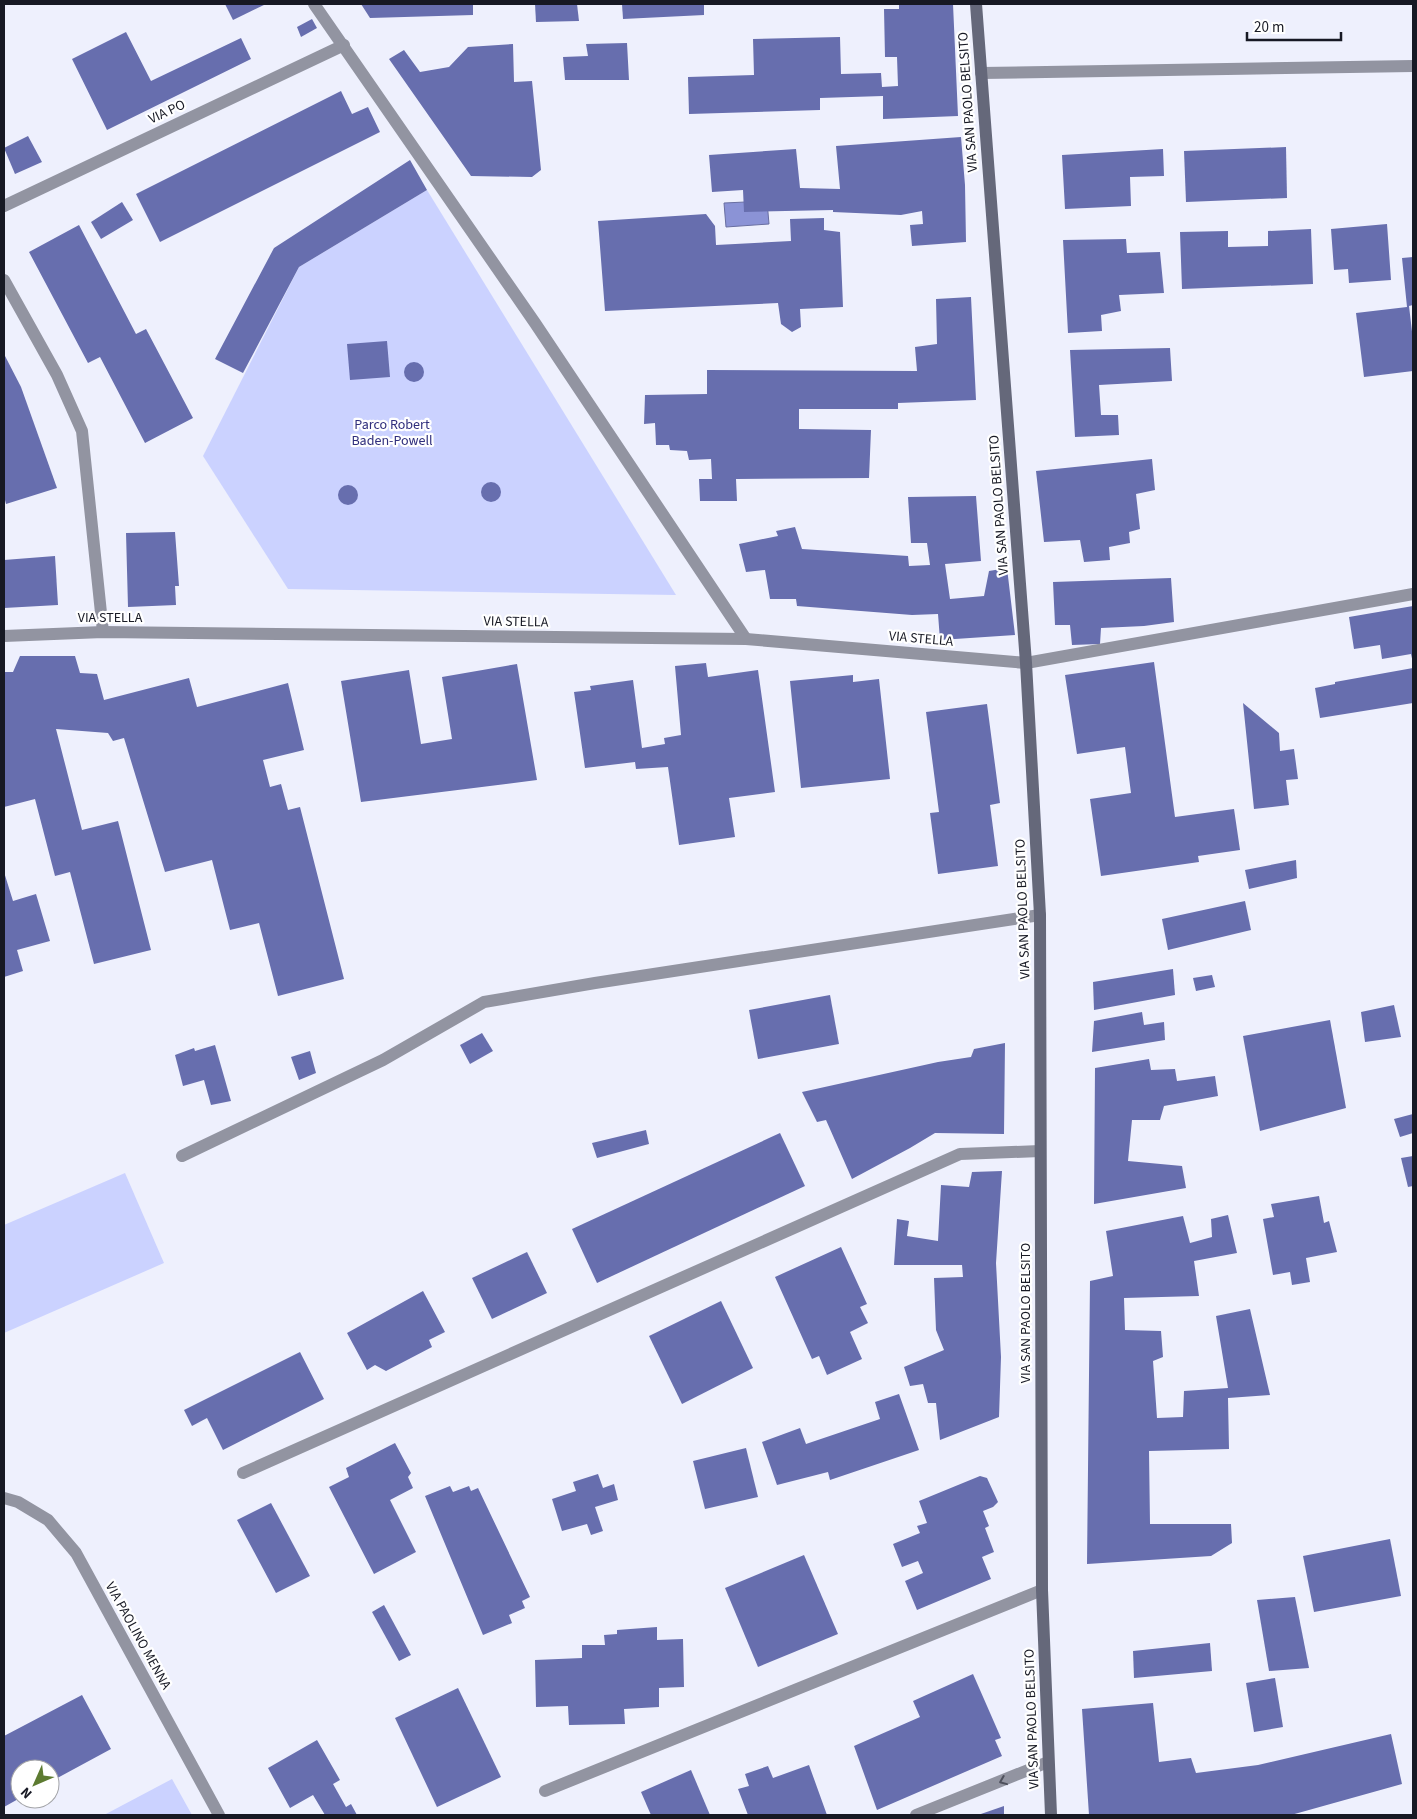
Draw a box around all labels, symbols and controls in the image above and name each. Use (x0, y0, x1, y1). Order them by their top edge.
scale bar (1247, 10, 1341, 42)
text: 20 m (1254, 17, 1284, 38)
street label: VIA SAN PAOLO BELSITO (953, 31, 983, 173)
street label: VIA PO (145, 95, 189, 129)
park label: Parco Robert Baden-Powell (351, 415, 433, 451)
street label: VIA SAN PAOLO BELSITO (984, 434, 1014, 576)
street label: VIA STELLA (78, 608, 143, 628)
street label: VIA STELLA (484, 611, 549, 633)
street label: VIA STELLA (888, 626, 954, 652)
street label: VIA SAN PAOLO BELSITO (1011, 838, 1035, 980)
street label: VIA SAN PAOLO BELSITO (1016, 1243, 1036, 1383)
street label: VIA PAOLINO MENNA (100, 1579, 176, 1694)
street label: VIA SAN PAOLO BELSITO (1020, 1648, 1044, 1790)
north arrow (10, 1759, 60, 1809)
one-way arrow (999, 1774, 1008, 1785)
text: N (16, 1782, 37, 1803)

